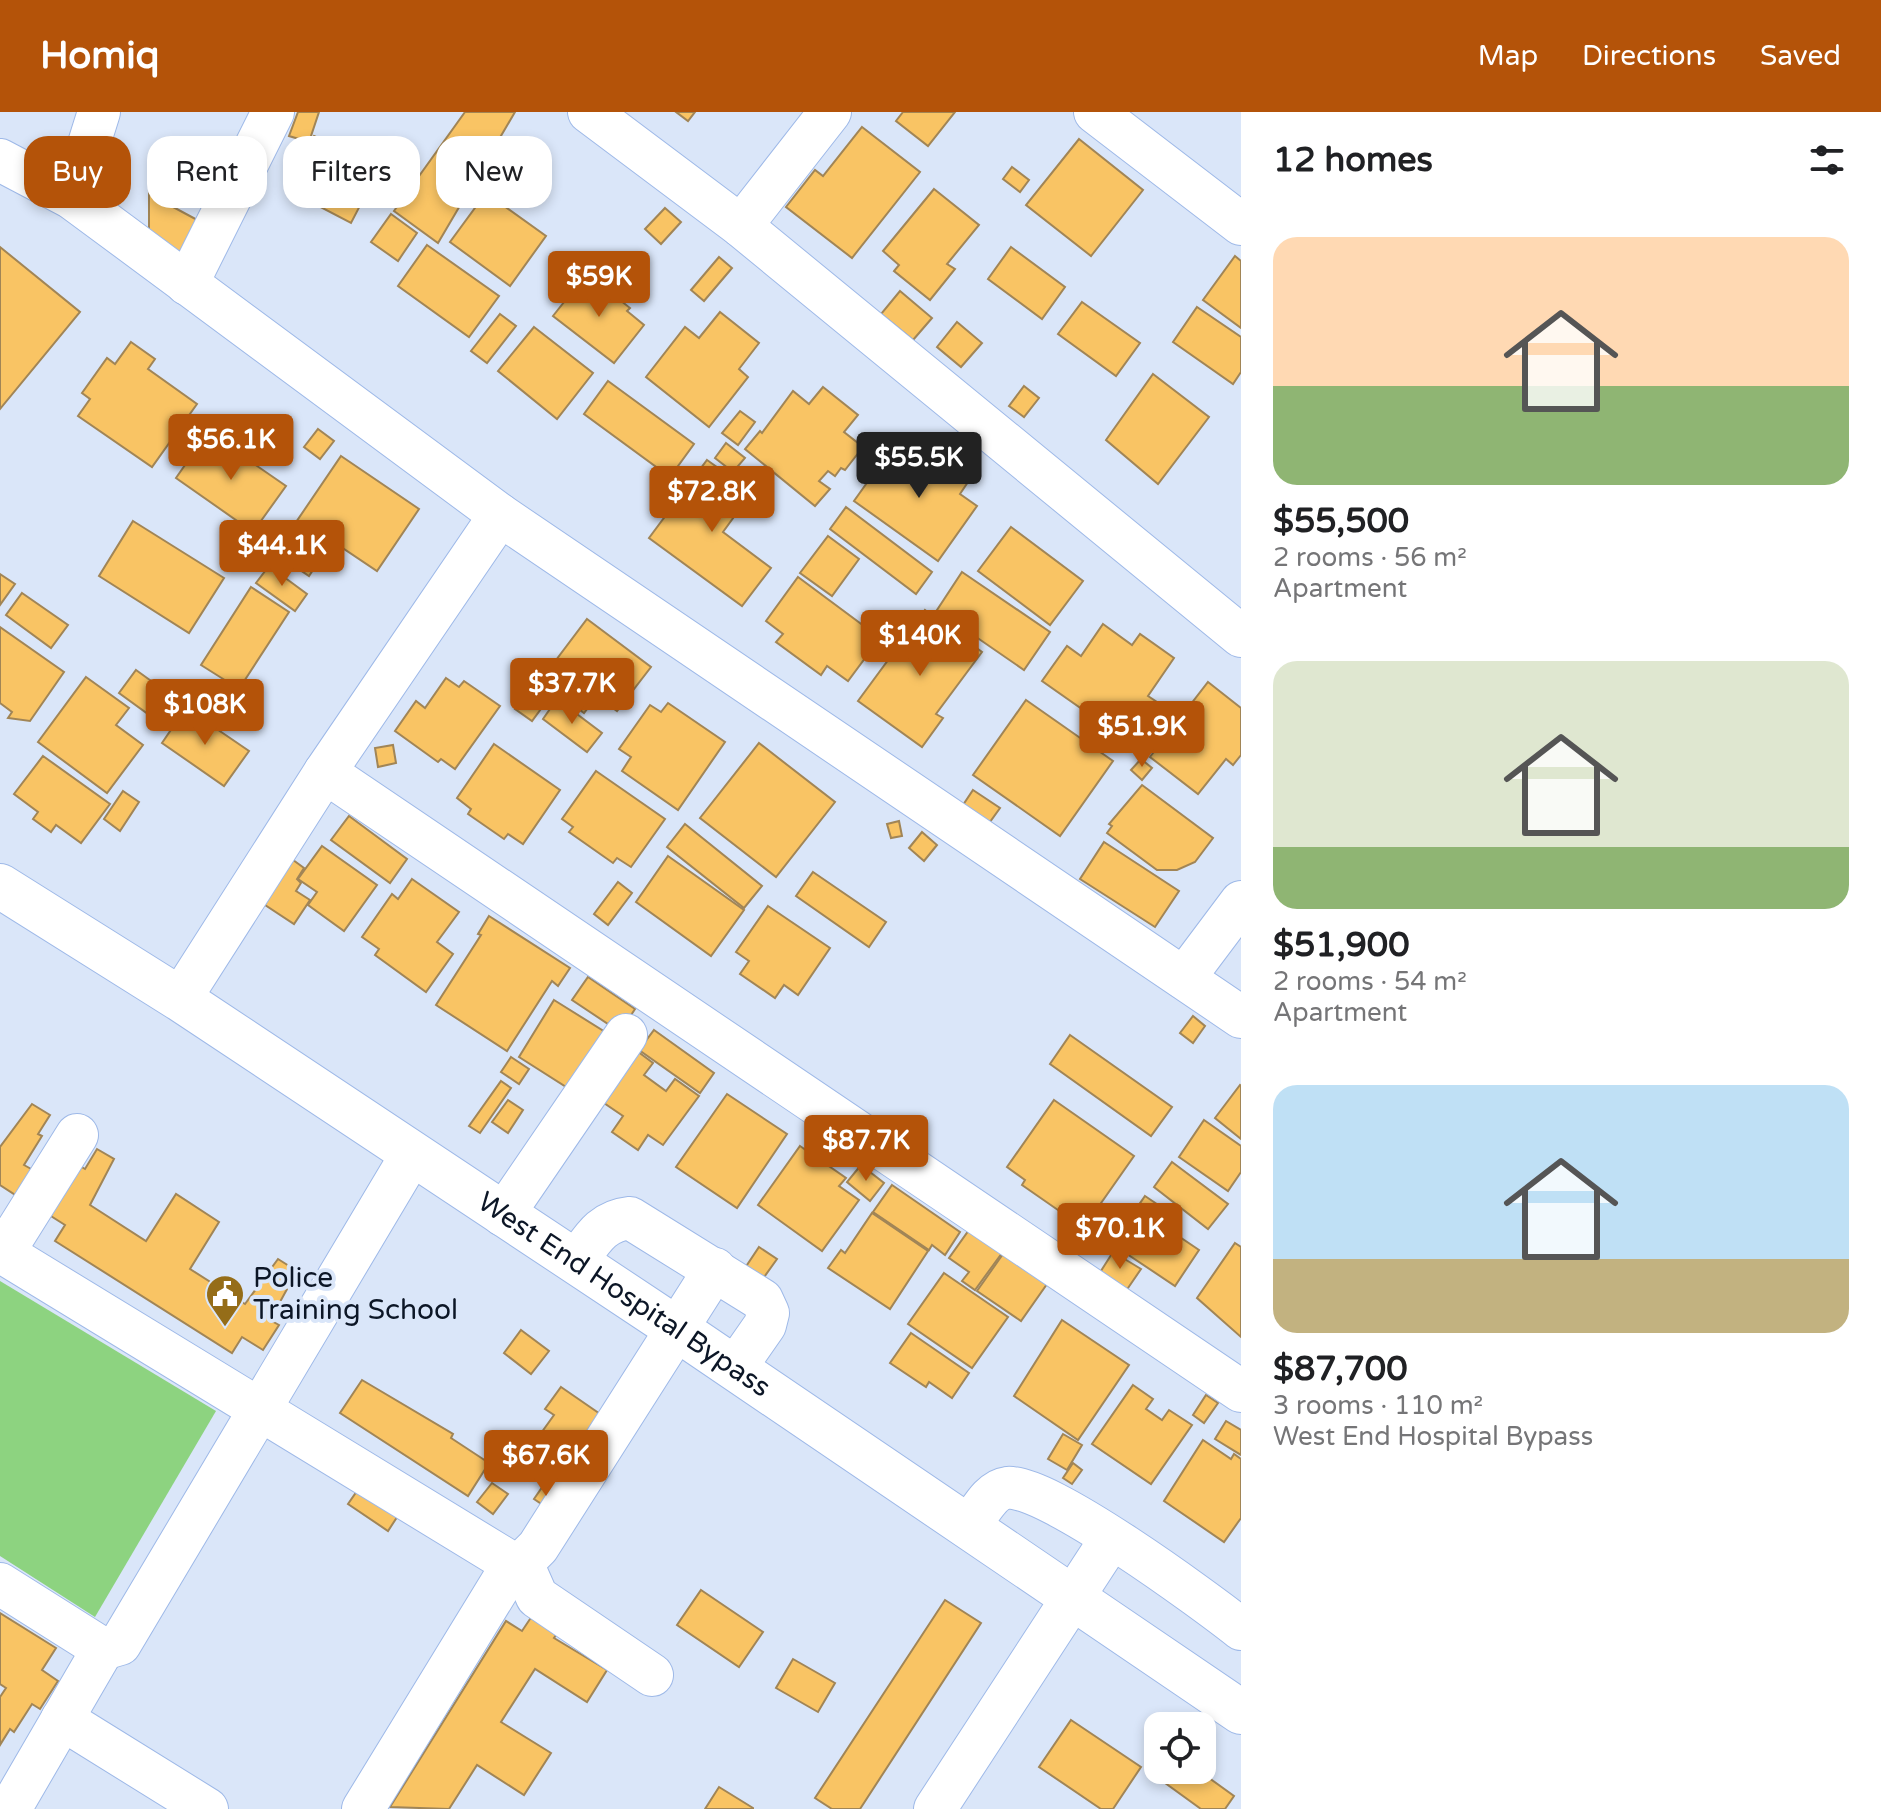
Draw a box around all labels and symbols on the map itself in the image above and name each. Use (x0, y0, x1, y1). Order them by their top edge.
pin: $59K (552, 251, 646, 319)
pin: $56.1K (166, 414, 296, 482)
pin: $55.5K (854, 432, 984, 500)
pin: $72.8K (647, 466, 777, 534)
pin: $44.1K (217, 520, 347, 588)
pin: $140K (864, 610, 976, 678)
pin: $37.7K (507, 658, 637, 726)
pin: $108K (149, 679, 261, 747)
pin: $51.9K (1077, 701, 1207, 769)
pin: $87.7K (801, 1115, 931, 1183)
street label: West End Hospital Bypass (471, 1185, 777, 1405)
pin: $70.1K (1055, 1203, 1185, 1271)
place label: Police Training School (253, 1261, 458, 1327)
public building icon: Police Training School (204, 1273, 246, 1328)
pin: $67.6K (481, 1430, 611, 1498)

